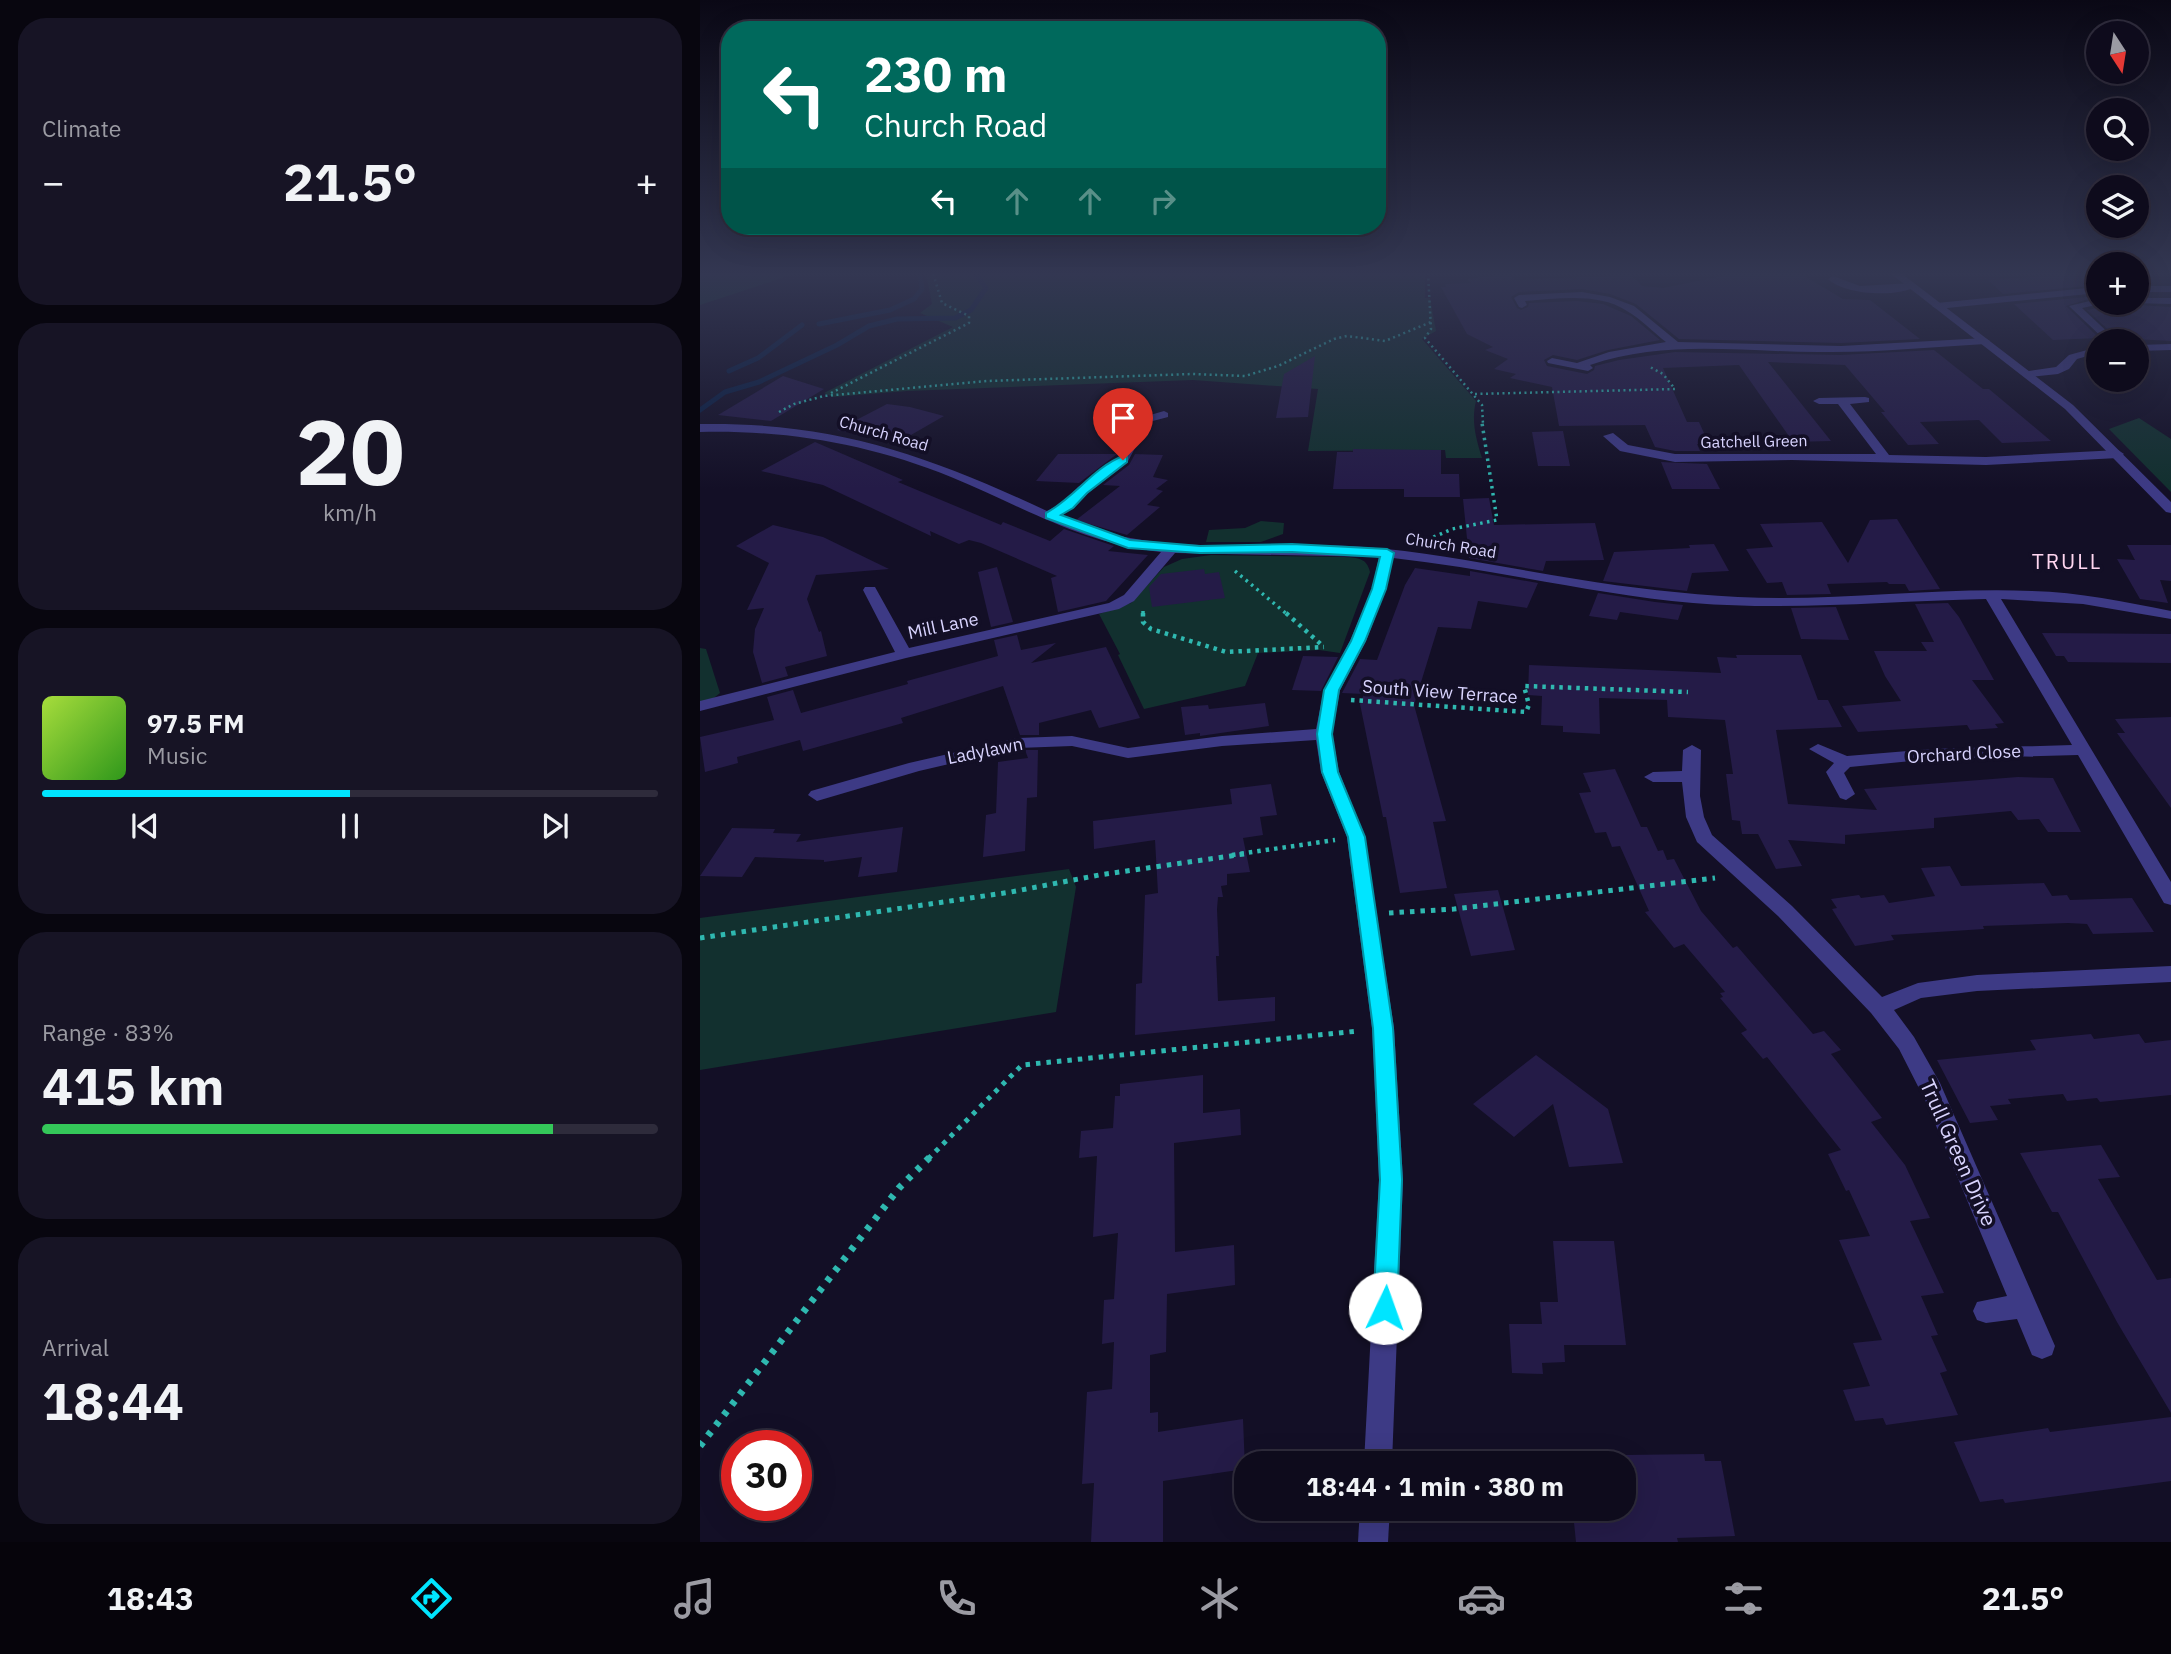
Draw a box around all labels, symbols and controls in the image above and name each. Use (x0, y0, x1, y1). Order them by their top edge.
north arrow (2086, 21, 2149, 84)
map controls (2086, 21, 2149, 392)
text: 230 m (864, 42, 1008, 105)
icon: left (749, 49, 840, 140)
button: search (2086, 98, 2149, 161)
text: Church Road (864, 104, 1047, 146)
text: Climate (42, 113, 121, 143)
text: 21.5° (283, 148, 417, 215)
text: − (42, 157, 65, 206)
text: + (635, 157, 658, 206)
button: layers (2086, 175, 2149, 238)
icon: left (925, 182, 963, 220)
icon: ahead (998, 182, 1036, 220)
icon: ahead (1071, 182, 1109, 220)
icon: right (1144, 182, 1182, 220)
button: + (2086, 252, 2149, 315)
button: − (2086, 329, 2149, 392)
pin (1093, 388, 1153, 460)
text: 20 (295, 392, 405, 510)
icon: arrive (1104, 399, 1142, 437)
street label: Church Road (837, 411, 931, 455)
street label: Gatchell Green (1700, 430, 1808, 452)
text: km/h (323, 497, 377, 527)
street label: Church Road (1404, 528, 1498, 562)
district label: TRULL (2032, 547, 2102, 575)
street label: Mill Lane (905, 607, 981, 644)
street label: South View Terrace (1362, 675, 1518, 708)
text: 97.5 FM (147, 706, 245, 740)
street label: Ladylawn (945, 732, 1025, 769)
street label: Orchard Close (1906, 739, 2022, 768)
text: Music (147, 740, 207, 770)
icon: previous (126, 807, 164, 845)
icon: pause (331, 807, 369, 845)
icon: next (536, 807, 574, 845)
text: Range · 83% (42, 1017, 174, 1047)
text: 415 km (42, 1052, 224, 1119)
street label: Trull Green Drive (1914, 1075, 2004, 1230)
position arrow (1348, 1271, 1422, 1345)
text: Arrival (42, 1332, 109, 1362)
text: 18:44 (42, 1367, 184, 1434)
speed limit sign: 30 (721, 1430, 812, 1521)
text: 18:44 · 1 min · 380 m (1306, 1469, 1564, 1503)
icon: directions (407, 1574, 456, 1623)
icon: music (670, 1574, 719, 1623)
icon: phone (932, 1574, 981, 1623)
icon: climate (1195, 1574, 1244, 1623)
icon: car (1457, 1574, 1506, 1623)
icon: filters (1719, 1574, 1768, 1623)
text: 18:43 (107, 1577, 194, 1619)
text: 21.5° (1982, 1577, 2064, 1619)

